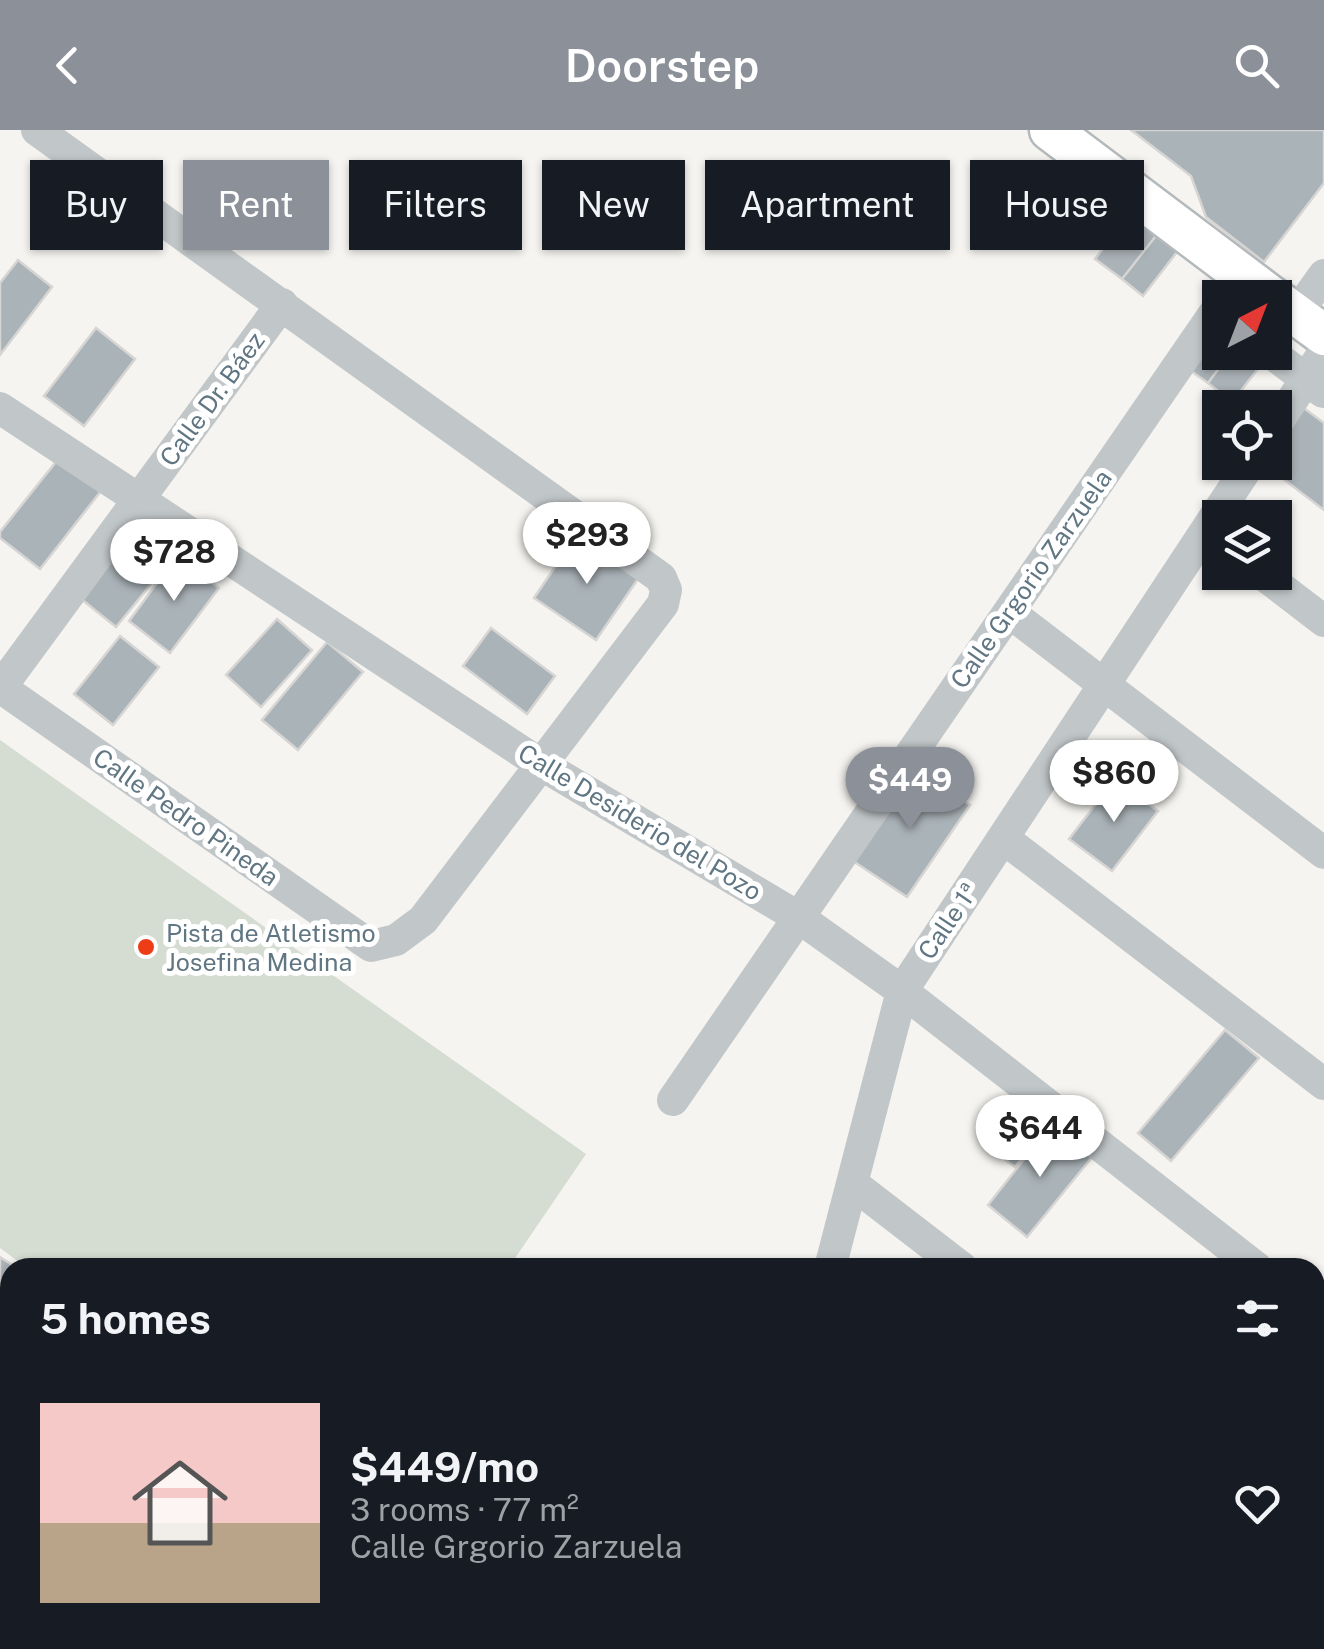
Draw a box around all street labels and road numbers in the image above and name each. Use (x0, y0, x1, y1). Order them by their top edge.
street label: Calle Dr. Báez (153, 326, 271, 472)
street label: Calle Grgorio Zarzuela (944, 464, 1118, 694)
street label: Calle Desiderio del Pozo (513, 737, 767, 907)
street label: Calle Pedro Pineda (88, 742, 284, 892)
street label: Calle 1ª (912, 877, 984, 965)

